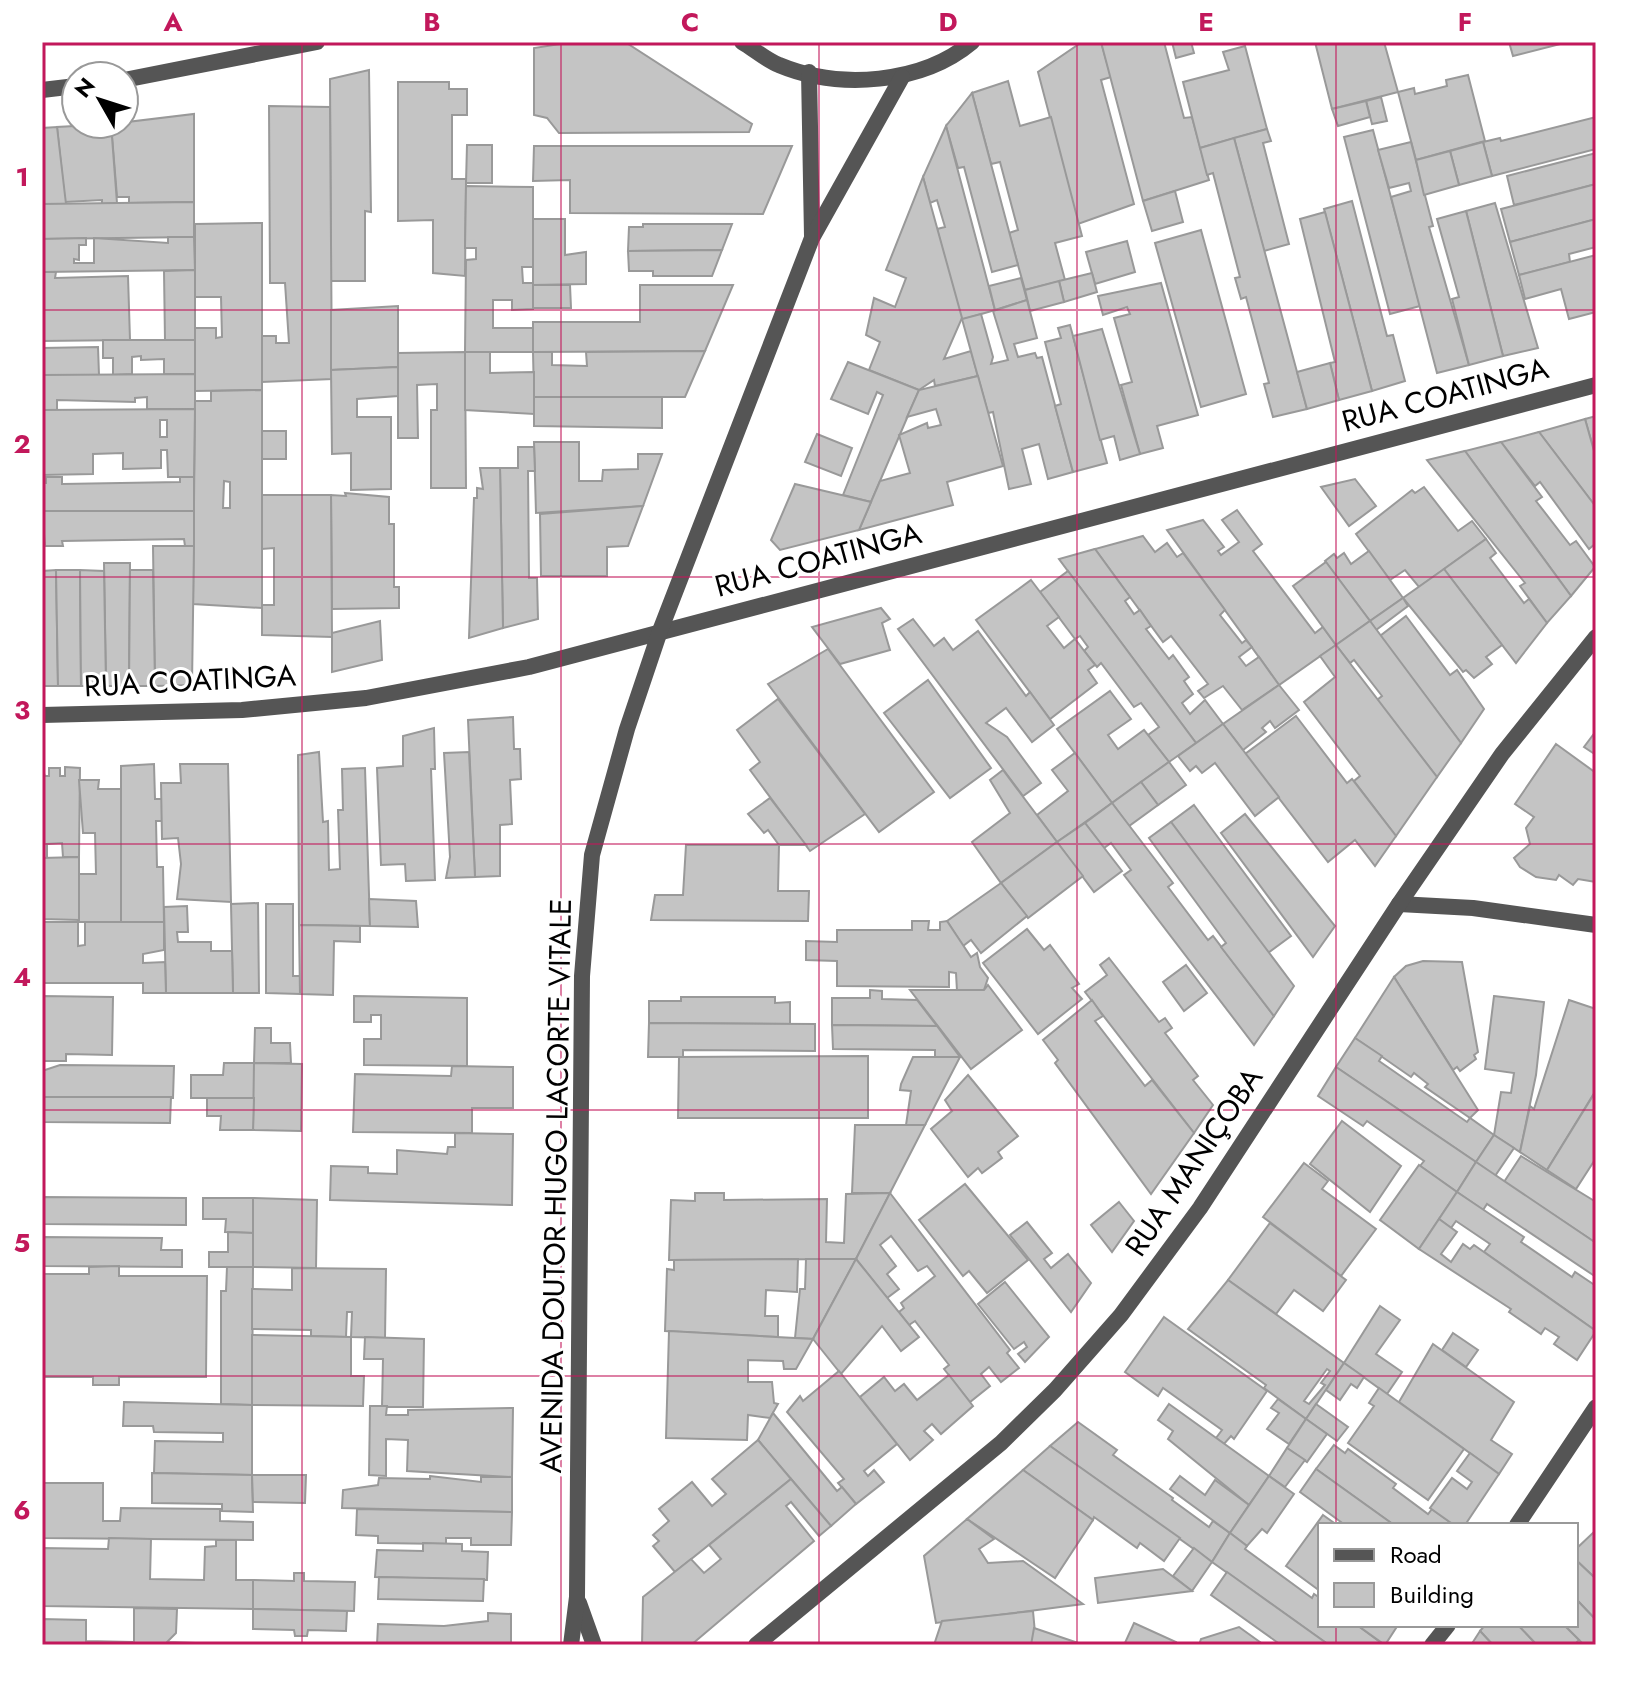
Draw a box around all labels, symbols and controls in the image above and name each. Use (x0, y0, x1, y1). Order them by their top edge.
text: A (162, 3, 183, 41)
text: B (423, 3, 441, 41)
text: C (681, 3, 699, 41)
text: D (938, 3, 958, 41)
text: E (1198, 3, 1214, 41)
text: F (1458, 3, 1472, 41)
north arrow (60, 60, 140, 140)
text: N (67, 71, 102, 104)
text: 1 (15, 158, 29, 196)
street label: RUA COATINGA (1337, 346, 1553, 443)
text: 2 (13, 425, 31, 463)
street label: RUA COATINGA (710, 511, 926, 608)
street label: RUA COATINGA (83, 653, 297, 708)
text: 3 (14, 691, 30, 729)
street label: AVENIDA DOUTOR HUGO LACORTE VITALE (529, 898, 582, 1474)
text: 4 (13, 958, 31, 996)
street label: RUA MANIÇOBA (1114, 1059, 1273, 1265)
text: 5 (14, 1224, 30, 1262)
text: 6 (13, 1491, 31, 1529)
legend (1318, 1523, 1578, 1627)
text: Road (1390, 1537, 1442, 1572)
text: Building (1390, 1577, 1474, 1612)

